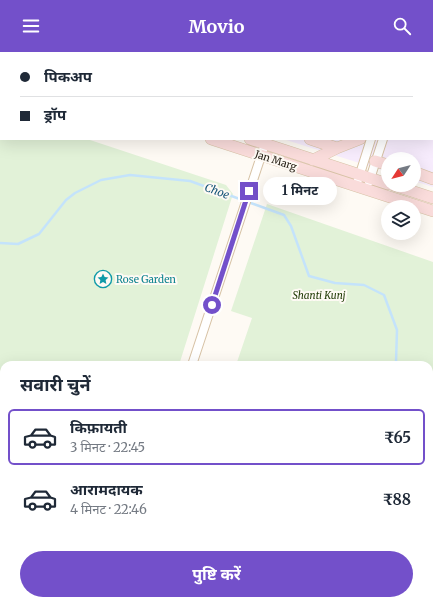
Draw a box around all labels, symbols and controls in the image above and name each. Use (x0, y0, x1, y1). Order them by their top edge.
icon: menu (20, 15, 42, 37)
text: Movio (188, 15, 245, 38)
icon: search (391, 15, 413, 37)
text: पिकअप (44, 67, 92, 86)
text: ड्रॉप (44, 105, 66, 124)
street label: Jan Marg (252, 147, 298, 173)
north arrow (381, 152, 421, 192)
map controls (381, 152, 421, 240)
callout: 1 मिनट (263, 177, 337, 205)
water label: Choe (203, 180, 232, 202)
route end (240, 182, 258, 200)
text: 1 मिनट (282, 182, 318, 199)
button: layers (381, 200, 421, 240)
place icon: Rose Garden (93, 269, 113, 289)
place label: Rose Garden (116, 273, 176, 286)
park label: Shanti Kunj (292, 289, 346, 302)
route start (203, 296, 221, 314)
text: सवारी चुनें (20, 373, 91, 396)
text: किफ़ायती (70, 418, 127, 437)
icon: car (22, 419, 58, 455)
text: ₹65 (384, 428, 411, 447)
text: 3 मिनट · 22:45 (70, 439, 145, 456)
text: आरामदायक (70, 480, 143, 499)
icon: car (22, 481, 58, 517)
text: ₹88 (382, 490, 411, 509)
text: 4 मिनट · 22:46 (70, 501, 147, 518)
button: पुष्टि करें (20, 551, 413, 597)

